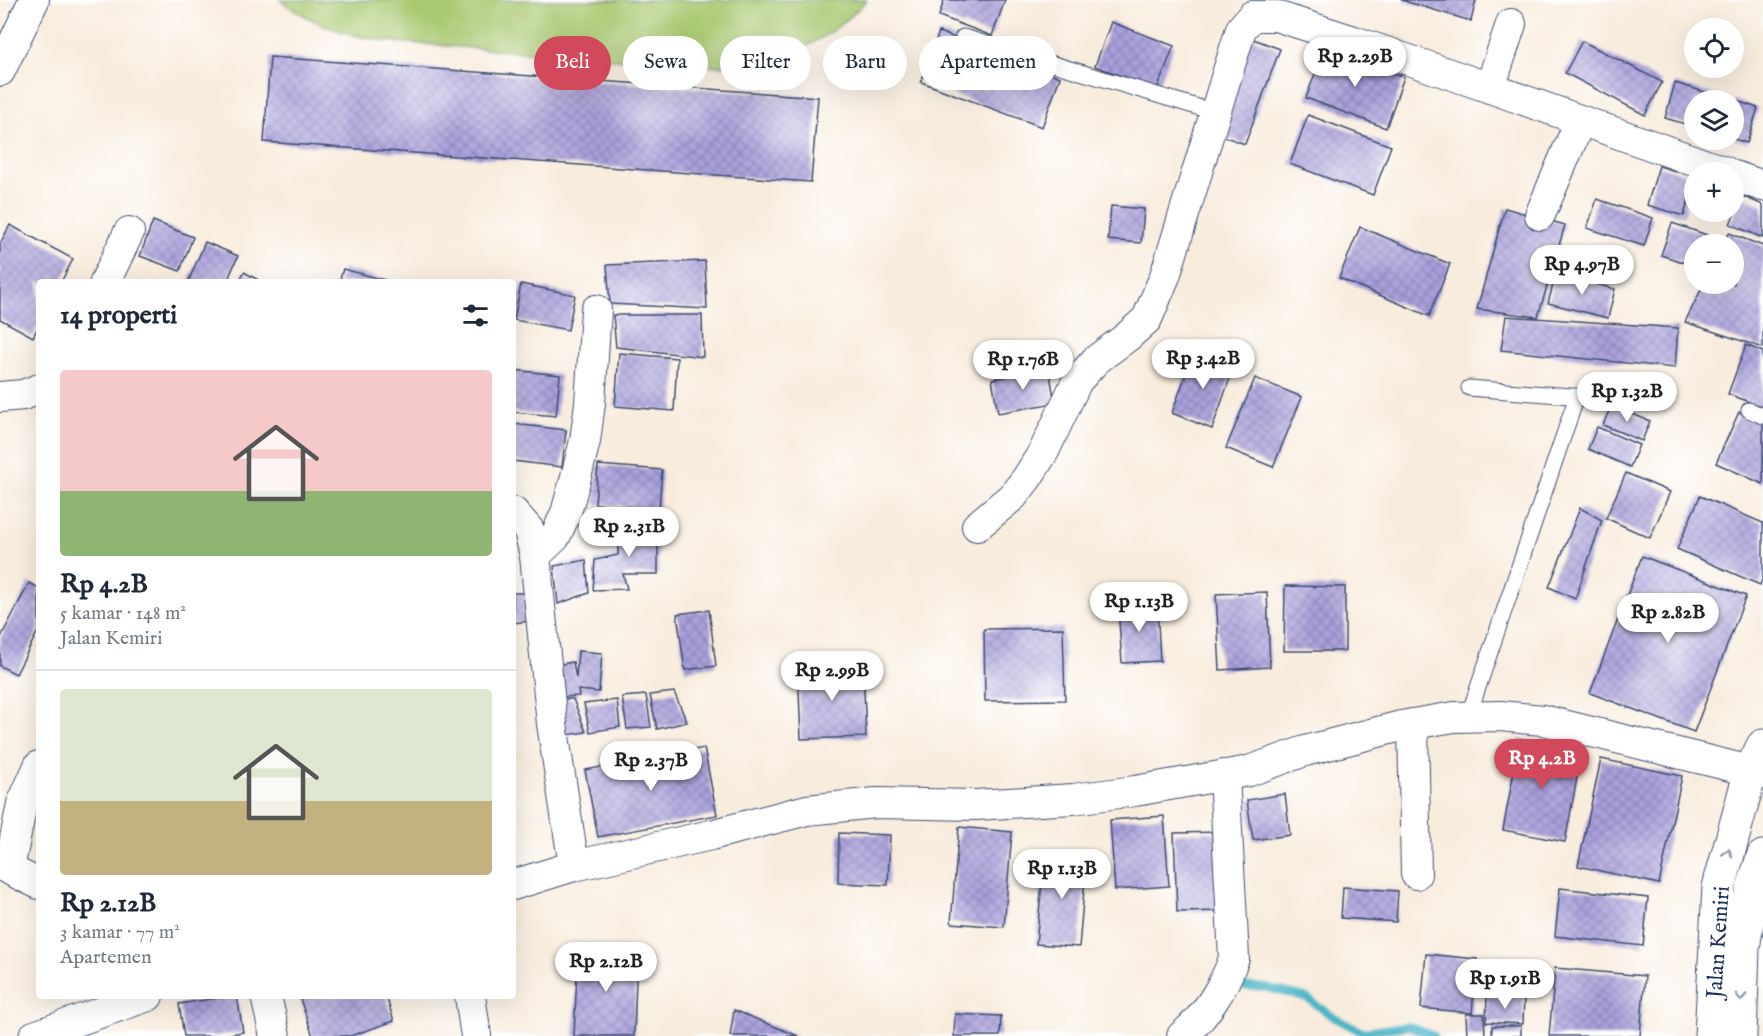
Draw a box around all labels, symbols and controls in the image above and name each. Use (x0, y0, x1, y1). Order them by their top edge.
map controls (1684, 18, 1744, 294)
button: locate (1684, 18, 1744, 78)
chip: Beli (534, 36, 611, 90)
chip: Sewa (623, 36, 708, 90)
chip: Filter (720, 36, 811, 90)
chip: Baru (823, 36, 907, 90)
chip: Apartemen (919, 36, 1057, 90)
pin: Rp 2.29B (1293, 37, 1417, 88)
text: Rp 2.29B (1317, 44, 1393, 69)
button: layers (1684, 90, 1744, 150)
button: + (1684, 162, 1744, 222)
button: − (1684, 234, 1744, 294)
pin: Rp 4.97B (1520, 245, 1644, 296)
text: Rp 4.97B (1544, 252, 1620, 277)
text: 14 properti (60, 299, 177, 332)
icon: filters (459, 299, 492, 332)
pin: Rp 3.42B (1141, 339, 1265, 390)
pin: Rp 1.76B (961, 340, 1085, 391)
text: Rp 3.42B (1166, 346, 1240, 371)
text: Rp 1.76B (987, 347, 1059, 372)
pin: Rp 1.32B (1565, 372, 1689, 423)
text: Rp 1.32B (1591, 379, 1663, 404)
icon: home (222, 409, 330, 517)
pin: Rp 2.31B (567, 507, 691, 558)
text: Rp 2.31B (593, 514, 665, 539)
text: Rp 4.2B (60, 568, 148, 601)
pin: Rp 1.13B (1077, 582, 1201, 633)
text: Rp 1.13B (1104, 589, 1174, 614)
pin: Rp 2.82B (1606, 593, 1730, 644)
text: Rp 2.82B (1631, 600, 1705, 625)
text: 5 kamar · 148 m² (60, 601, 186, 626)
text: Jalan Kemiri (60, 626, 163, 651)
pin: Rp 2.99B (770, 651, 894, 702)
text: Rp 2.99B (795, 658, 869, 683)
icon: home (222, 728, 330, 836)
pin: Rp 4.2B (1487, 739, 1597, 790)
pin: Rp 2.37B (589, 741, 713, 792)
text: Rp 4.2B (1508, 746, 1576, 771)
text: Rp 2.37B (614, 748, 688, 773)
one-way arrow (1721, 848, 1733, 859)
pin: Rp 1.13B (1000, 849, 1124, 900)
text: Rp 1.13B (1027, 856, 1097, 881)
street label: Jalan Kemiri (1701, 885, 1737, 1002)
text: Rp 2.12B (60, 887, 156, 920)
text: 3 kamar · 77 m² (60, 920, 180, 945)
pin: Rp 2.12B (544, 942, 668, 993)
text: Apartemen (60, 945, 152, 970)
text: Rp 2.12B (569, 949, 643, 974)
pin: Rp 1.91B (1443, 959, 1567, 1010)
text: Rp 1.91B (1469, 966, 1541, 991)
one-way arrow (1735, 993, 1748, 1002)

